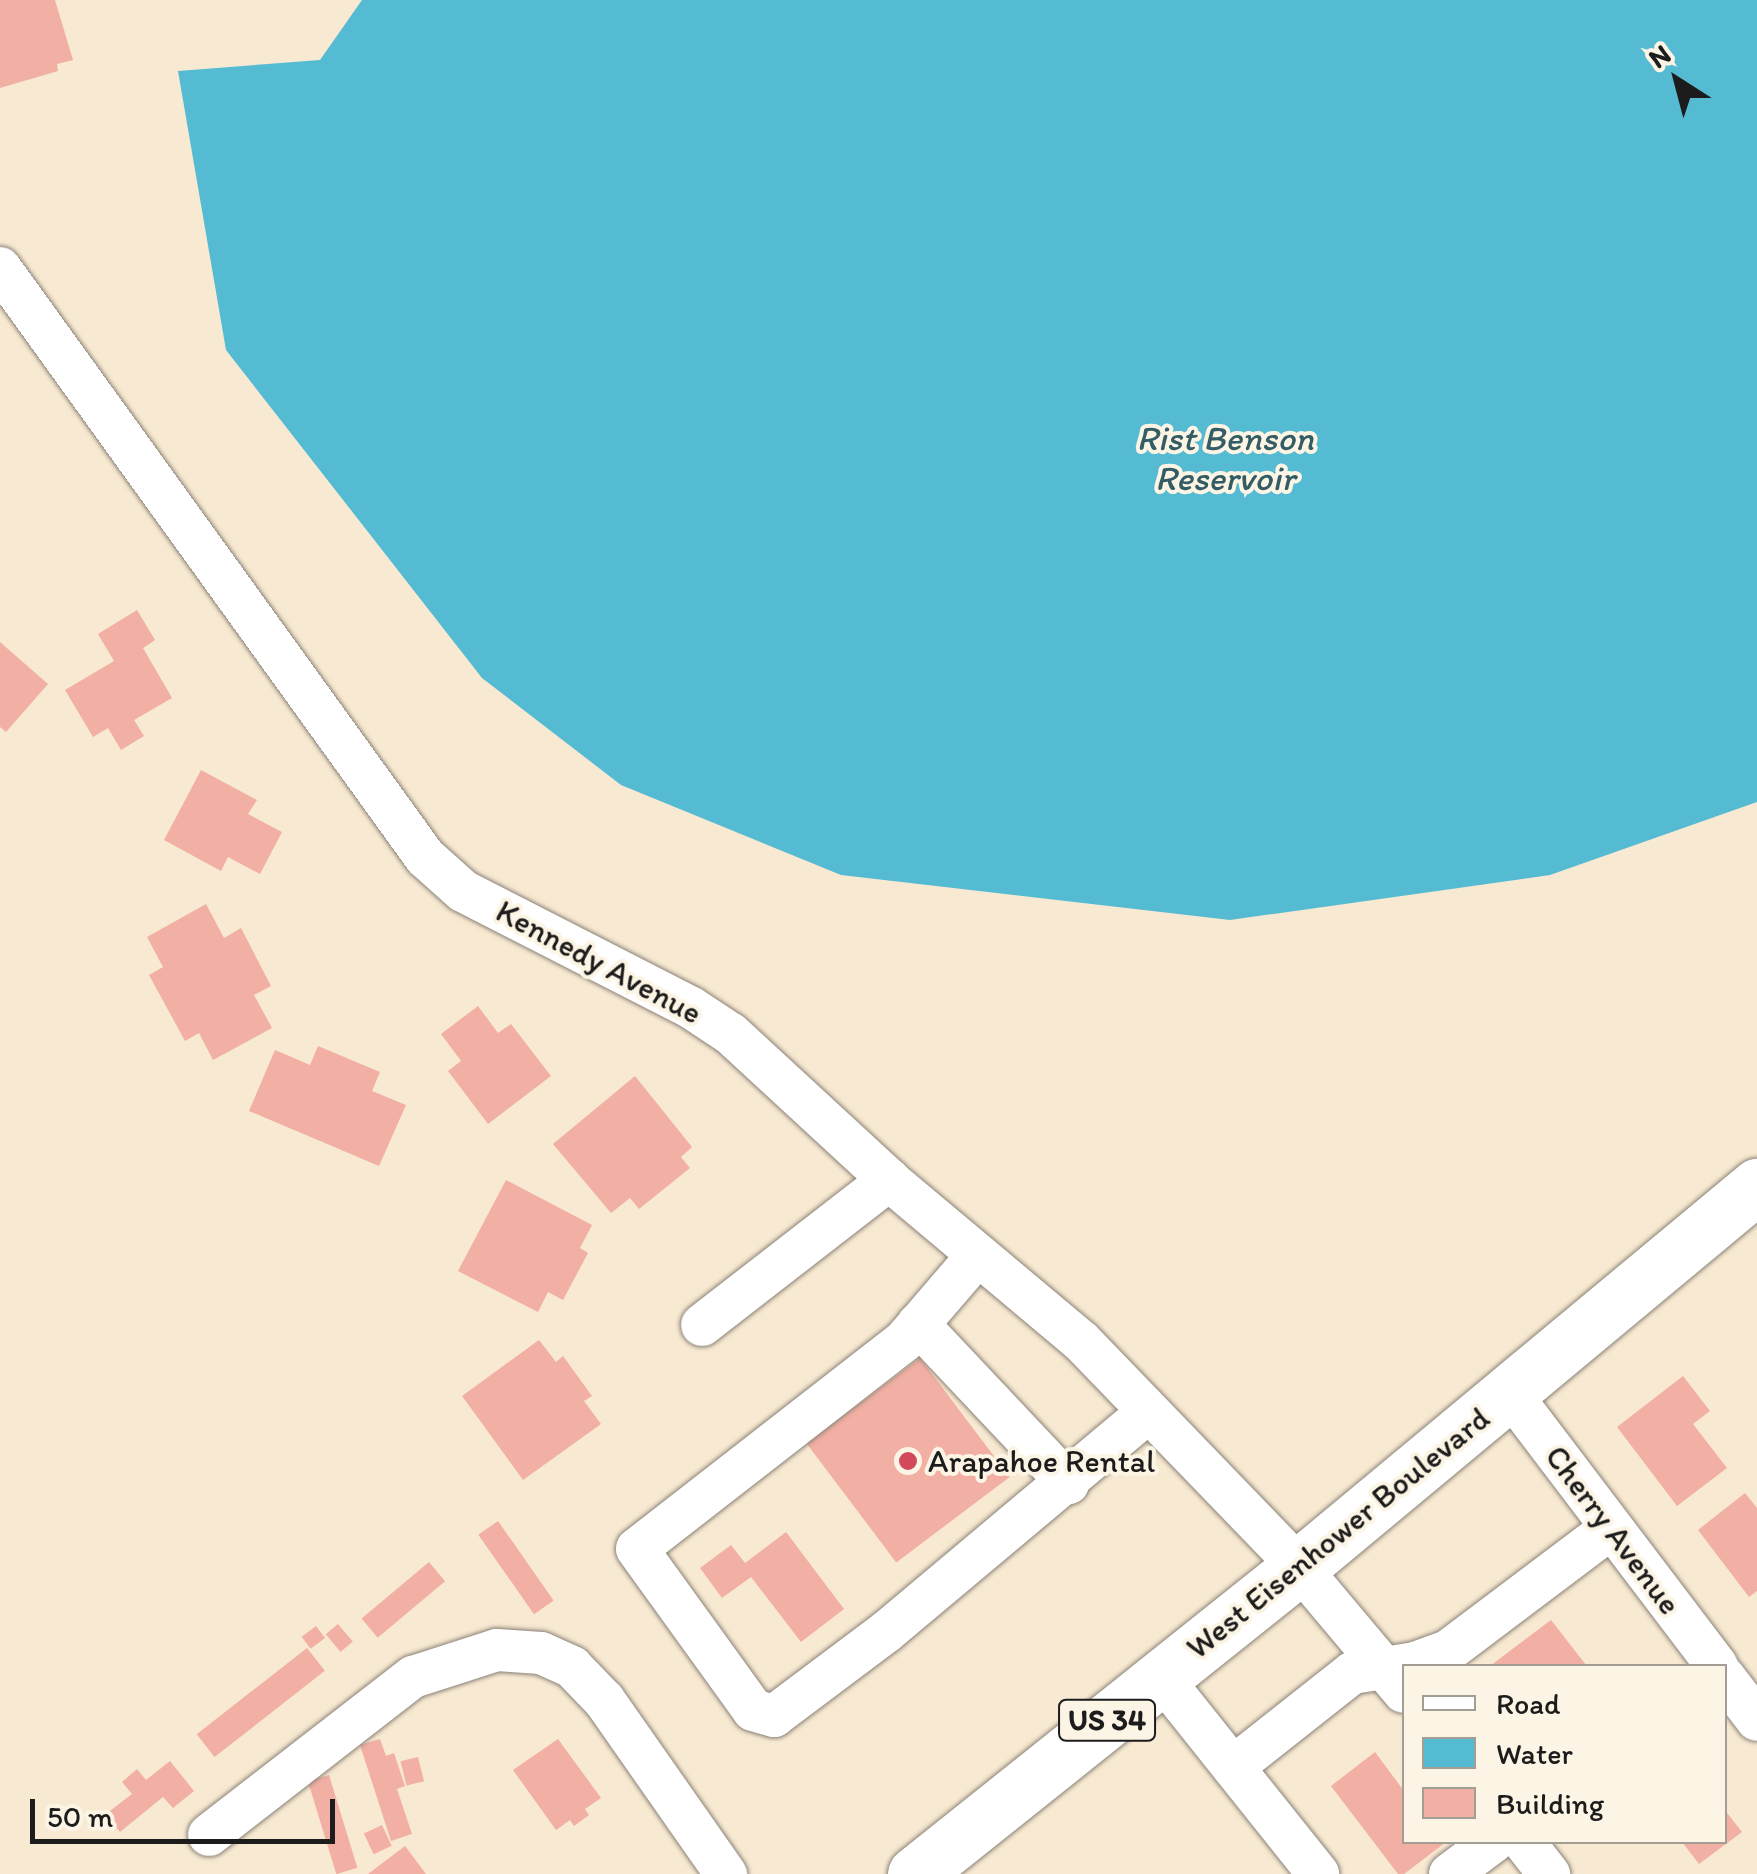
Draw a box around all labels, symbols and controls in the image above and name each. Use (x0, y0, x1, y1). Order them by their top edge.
north arrow (1627, 30, 1727, 130)
text: N (1642, 36, 1677, 75)
water label: Rist Benson Reservoir (1136, 417, 1314, 499)
street label: Kennedy Avenue (490, 892, 708, 1032)
street label: West Eisenhower Boulevard (1179, 1399, 1497, 1667)
street label: Cherry Avenue (1537, 1439, 1689, 1621)
place label: Arapahoe Rental (928, 1442, 1154, 1480)
marker: Arapahoe Rental (897, 1450, 919, 1472)
legend (1402, 1664, 1727, 1844)
text: Road (1496, 1685, 1561, 1722)
road number: US 34 (1057, 1695, 1157, 1745)
text: Water (1496, 1735, 1573, 1772)
scale bar (35, 1779, 340, 1841)
text: Building (1496, 1785, 1604, 1822)
text: 50 m (47, 1798, 113, 1835)

